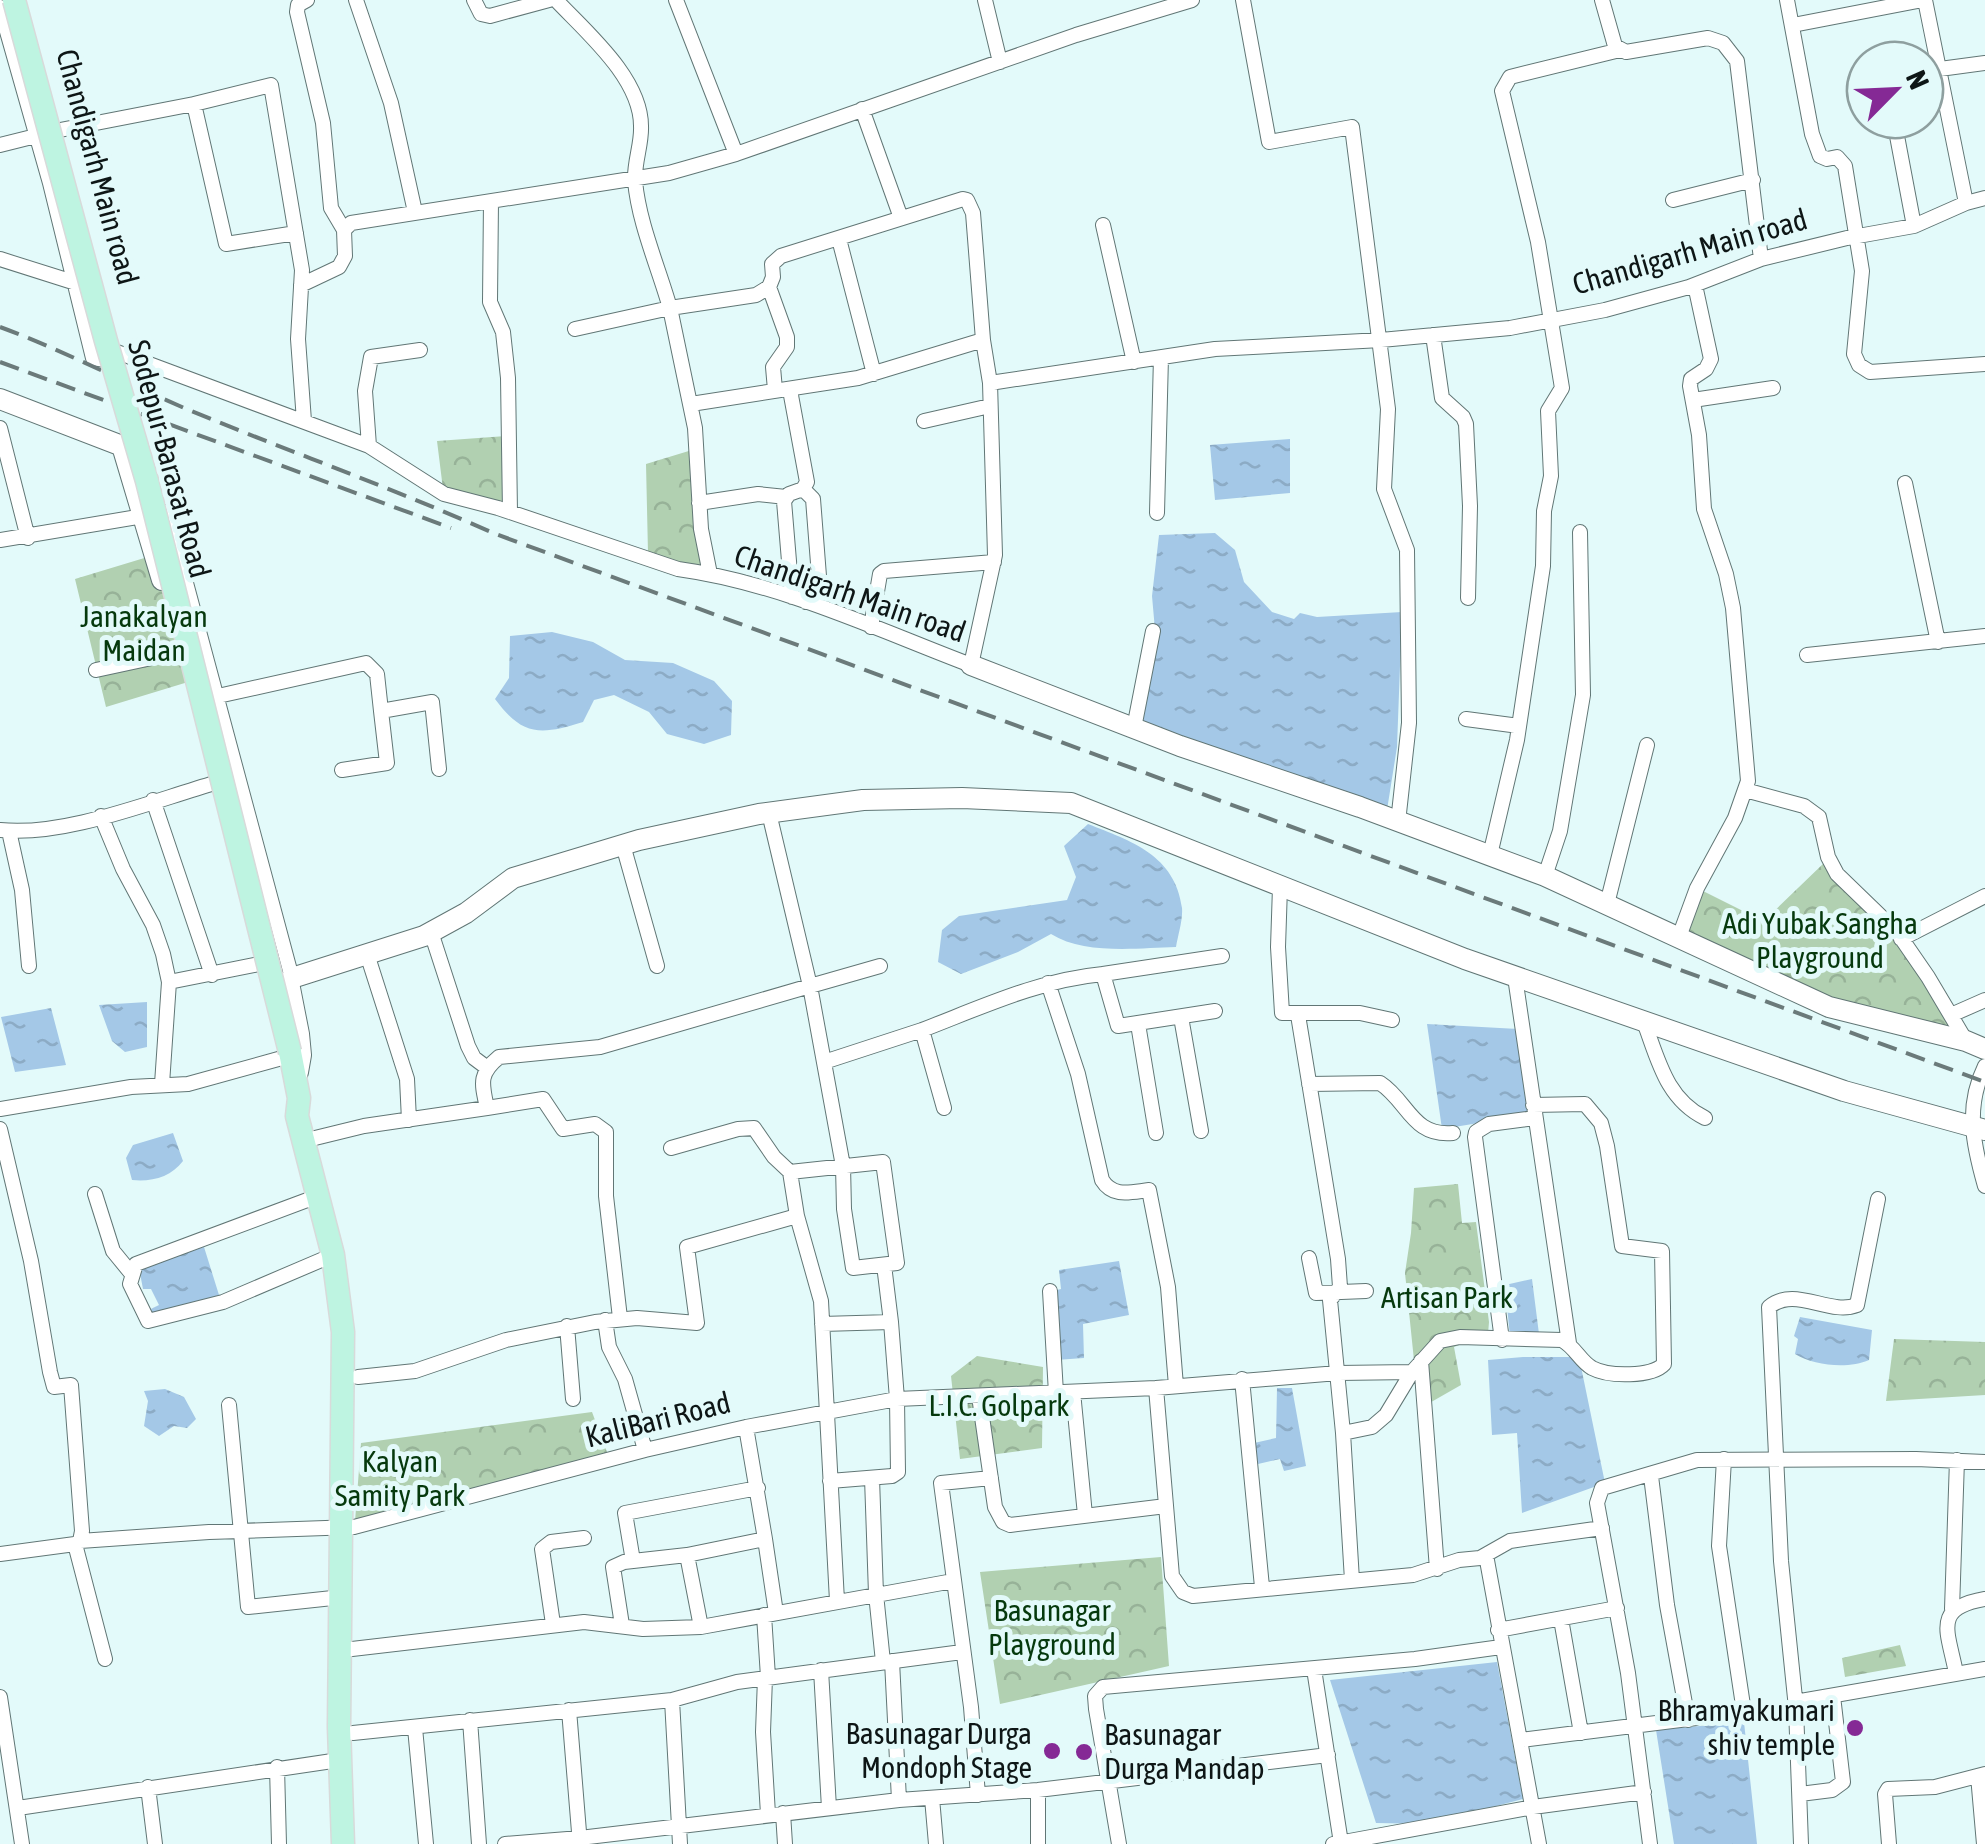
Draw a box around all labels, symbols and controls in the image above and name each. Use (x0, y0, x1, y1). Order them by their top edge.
north arrow (1845, 40, 1945, 140)
street label: Chandigarh Main road (50, 45, 146, 288)
text: N (1900, 66, 1936, 94)
street label: Chandigarh Main road (1569, 201, 1811, 301)
street label: Sodepur-Barasat Road (122, 336, 218, 581)
street label: Chandigarh Main road (730, 538, 970, 649)
park label: Janakalyan Maidan (80, 599, 208, 667)
park label: Adi Yubak Sangha Playground (1722, 906, 1918, 974)
park label: Artisan Park (1381, 1280, 1513, 1314)
street label: KaliBari Road (582, 1385, 734, 1453)
park label: L.I.C. Golpark (928, 1388, 1070, 1422)
park label: Kalyan Samity Park (335, 1444, 465, 1512)
park label: Basunagar Playground (988, 1593, 1116, 1661)
place label: Bhramyakumari shiv temple (1657, 1693, 1835, 1761)
place label: Basunagar Durga Mondoph Stage (846, 1716, 1032, 1784)
place label: Basunagar Durga Mandap (1104, 1717, 1265, 1785)
marker: Bhramyakumari shiv temple (1844, 1717, 1866, 1739)
marker: Basunagar Durga Mondoph Stage (1041, 1740, 1063, 1762)
marker: Basunagar Durga Mandap (1073, 1741, 1095, 1763)

